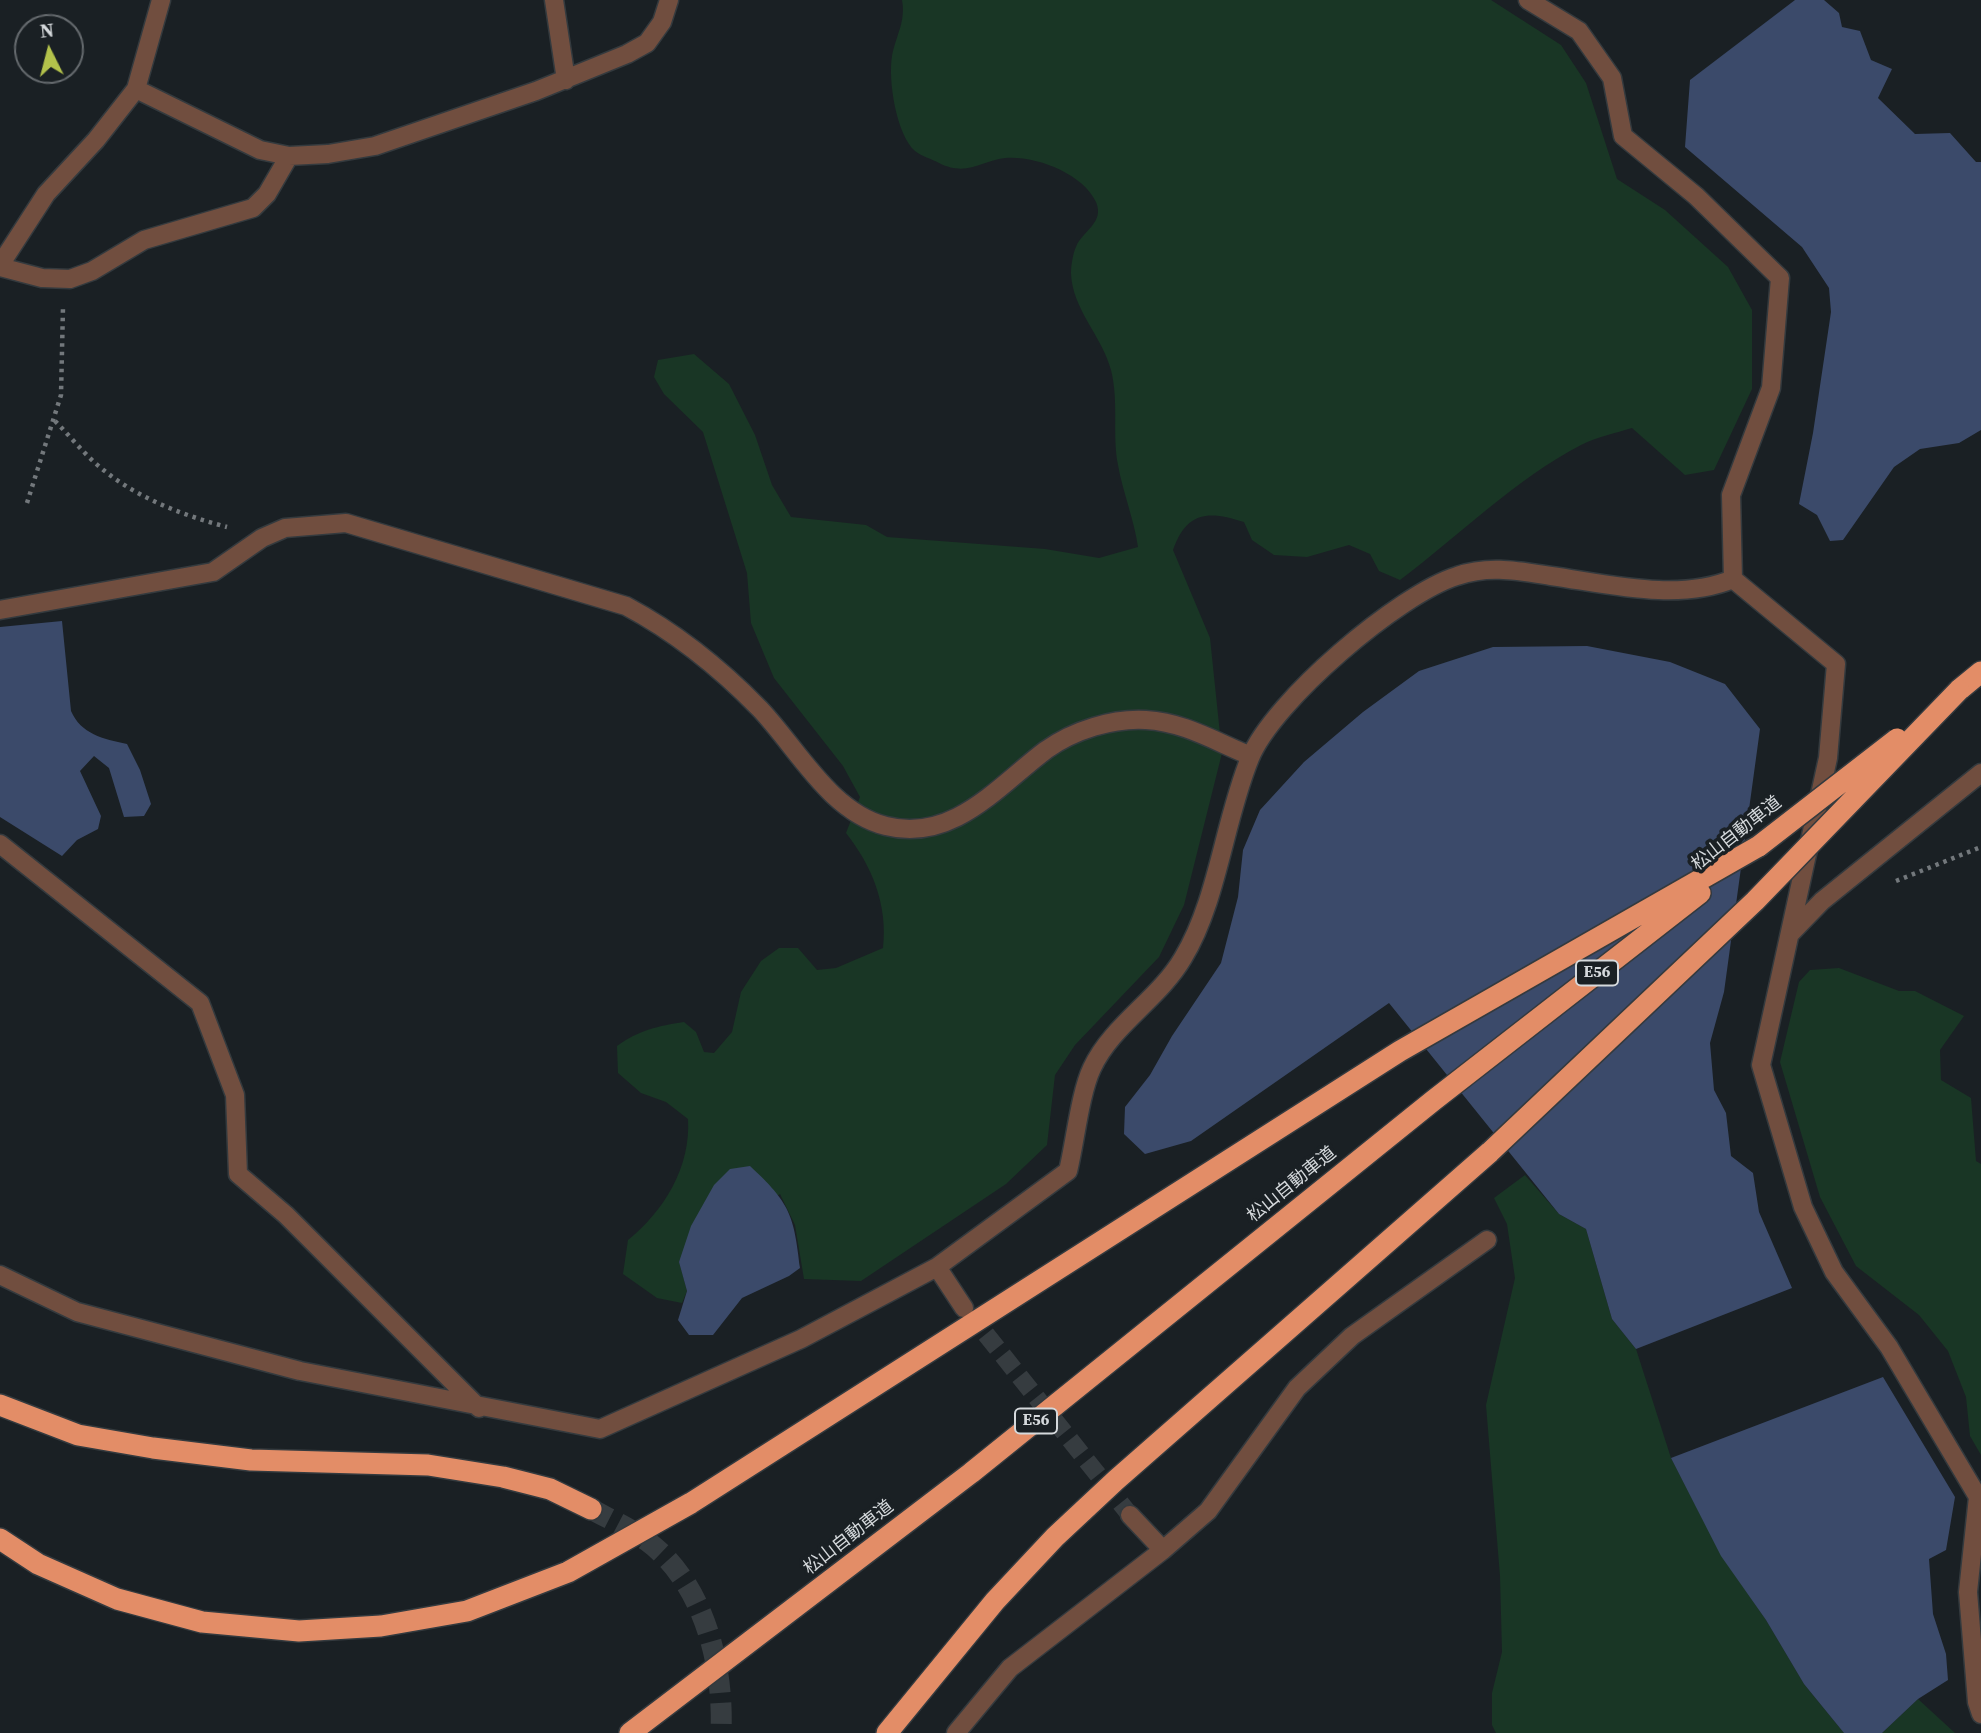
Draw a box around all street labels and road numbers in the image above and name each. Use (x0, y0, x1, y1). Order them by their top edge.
street label: 松山自動車道 (1688, 792, 1786, 876)
road number: E56 (1576, 960, 1618, 986)
street label: 松山自動車道 (1243, 1143, 1341, 1227)
road number: E56 (1015, 1408, 1057, 1434)
street label: 松山自動車道 (800, 1496, 898, 1580)

